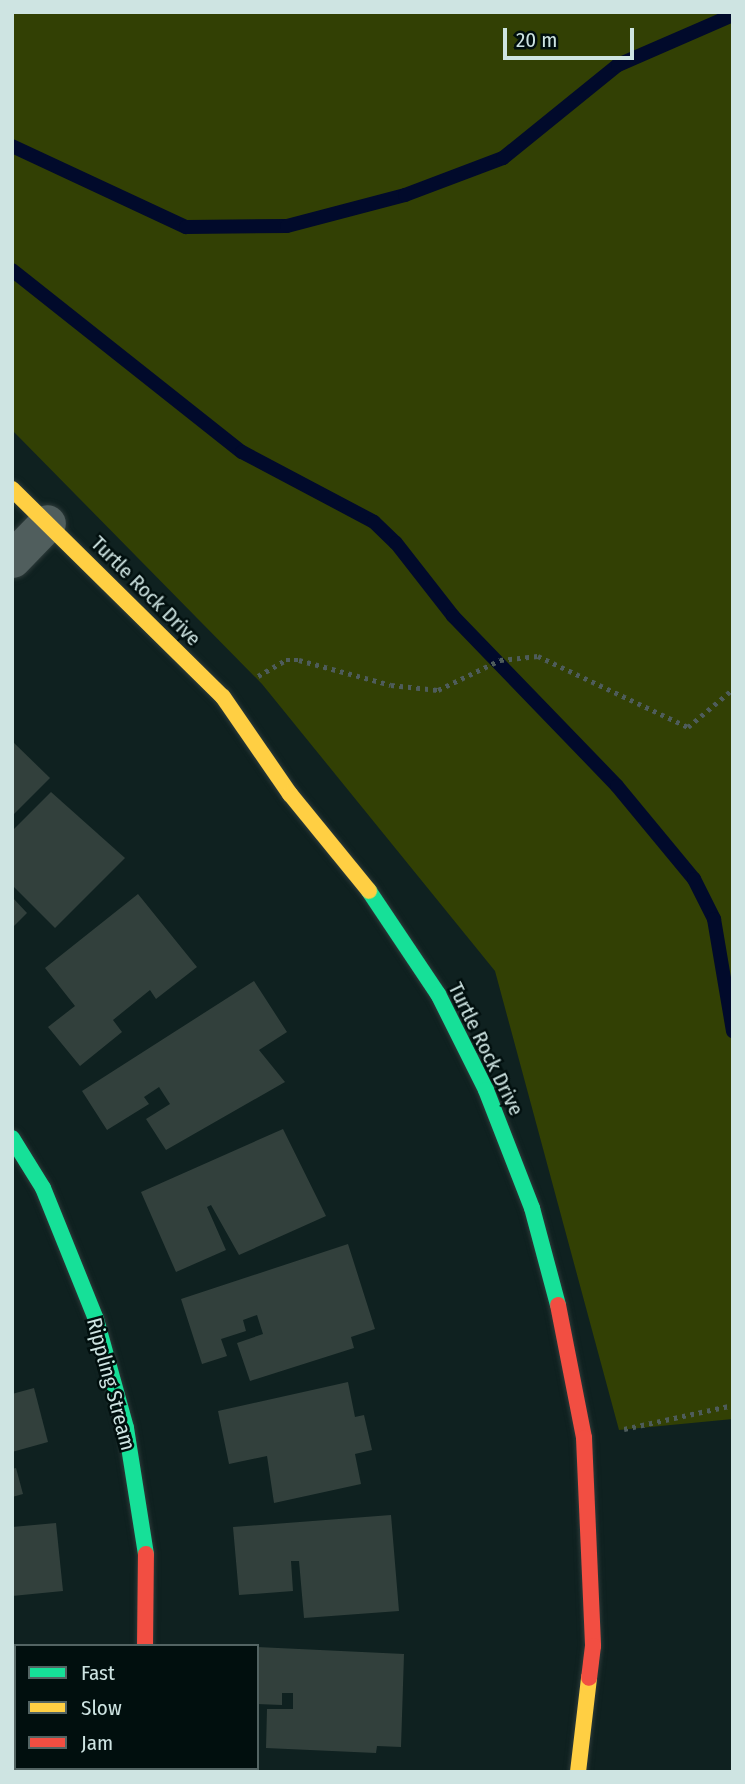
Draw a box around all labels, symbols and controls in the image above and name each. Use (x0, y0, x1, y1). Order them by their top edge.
scale bar (507, 14, 638, 58)
text: 20 m (516, 27, 557, 53)
street label: Turtle Rock Drive (86, 531, 206, 651)
street label: Turtle Rock Drive (443, 978, 529, 1120)
street label: Rippling Stream (81, 1315, 141, 1453)
legend (14, 1644, 259, 1770)
text: Fast (81, 1660, 115, 1686)
text: Slow (81, 1695, 122, 1721)
text: Jam (81, 1730, 113, 1756)

